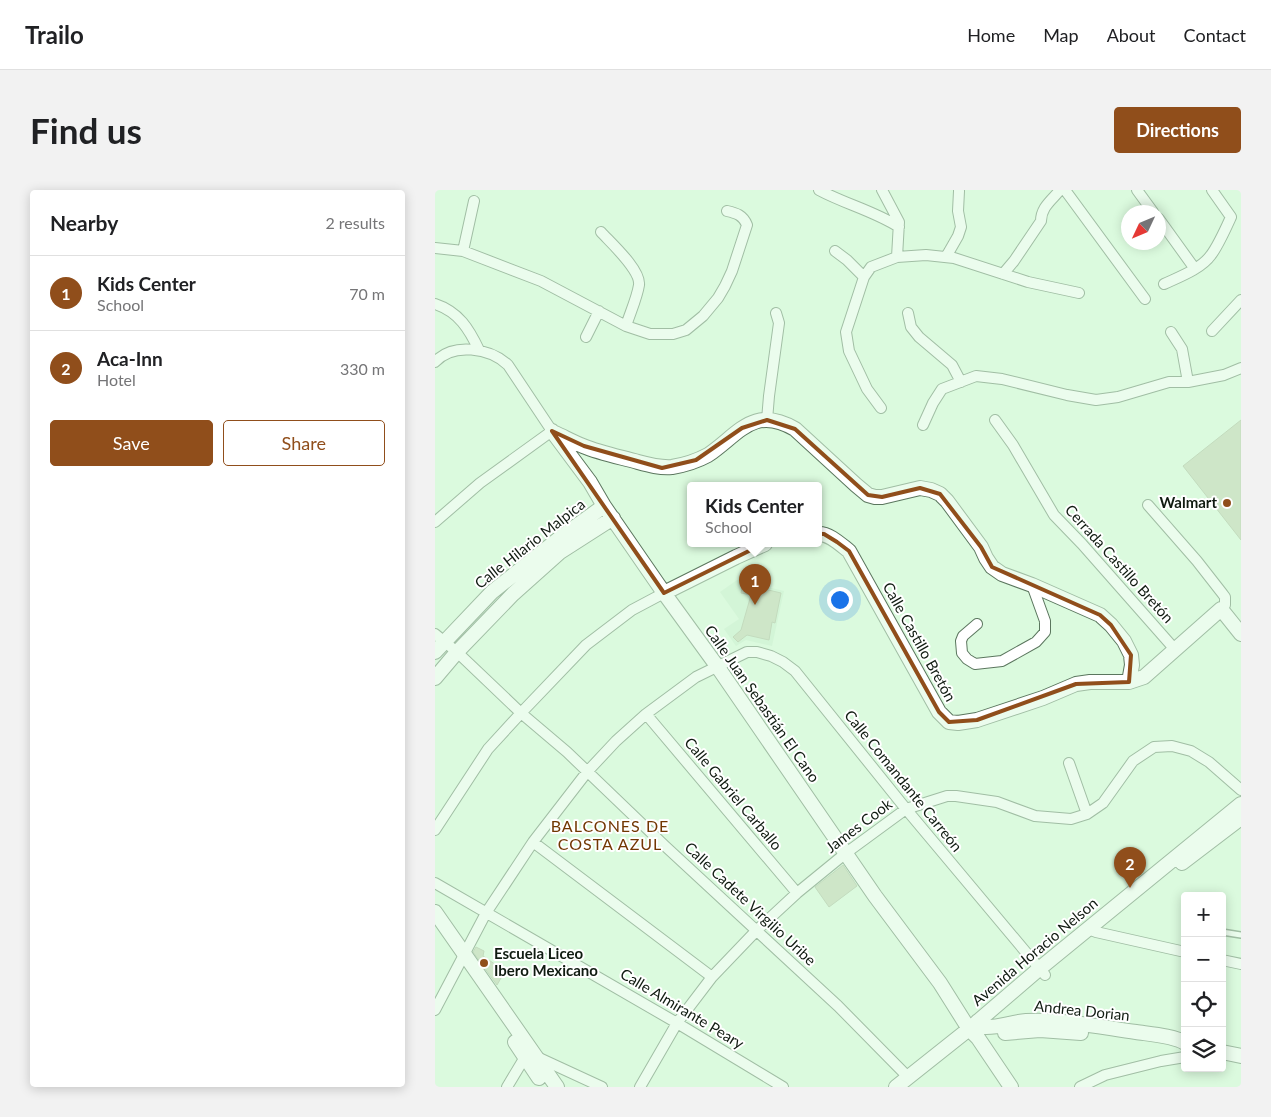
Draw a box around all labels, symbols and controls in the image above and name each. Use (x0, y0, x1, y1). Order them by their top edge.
text: Trailo (25, 20, 84, 49)
text: Home (967, 24, 1015, 46)
text: Map (1043, 24, 1079, 46)
text: About (1107, 24, 1156, 46)
text: Contact (1184, 24, 1246, 46)
button: Directions (1114, 107, 1241, 153)
text: Find us (30, 109, 142, 151)
north arrow (1121, 205, 1166, 250)
text: Nearby (50, 210, 118, 235)
text: 2 results (325, 213, 385, 232)
text: Kids Center (97, 272, 196, 295)
text: 1 (61, 284, 71, 303)
text: 70 m (349, 284, 385, 303)
text: School (97, 295, 144, 314)
text: Aca-Inn (97, 347, 163, 370)
text: 2 (61, 359, 71, 378)
text: 330 m (340, 359, 385, 378)
text: Hotel (97, 370, 136, 389)
button: Save (50, 420, 213, 466)
button: Share (223, 420, 385, 466)
popup (687, 482, 822, 547)
place label: Walmart (1159, 493, 1217, 511)
text: Kids Center (705, 494, 804, 517)
street label: Calle Hilario Malpica (471, 495, 588, 592)
marker: Walmart (1221, 497, 1233, 509)
street label: Cerrada Castillo Bretón (1062, 500, 1178, 626)
text: School (705, 517, 752, 536)
pin: 1 (739, 564, 771, 605)
street label: Calle Castillo Bretón (880, 579, 960, 704)
your location (827, 587, 853, 613)
street label: Calle Juan Sebastián El Cano (702, 621, 824, 785)
street label: Calle Comandante Carreón (841, 706, 966, 855)
street label: Calle Gabriel Carballo (681, 733, 786, 853)
street label: James Cook (822, 794, 895, 856)
district label: BALCONES DE COSTA AZUL (551, 816, 669, 853)
street label: Calle Cadete Virgilio Uribe (681, 838, 820, 969)
pin: 2 (1114, 847, 1146, 888)
map controls (1181, 892, 1226, 1072)
button: + (1181, 892, 1226, 937)
street label: Avenida Horacio Nelson (968, 893, 1101, 1009)
button: − (1181, 937, 1226, 982)
place label: Escuela Liceo Ibero Mexicano (494, 944, 598, 979)
marker: Escuela Liceo Ibero Mexicano (478, 957, 490, 969)
street label: Calle Almirante Peary (618, 964, 748, 1052)
button: locate (1181, 982, 1226, 1027)
street label: Andrea Dorian (1033, 996, 1131, 1024)
button: layers (1181, 1027, 1226, 1072)

